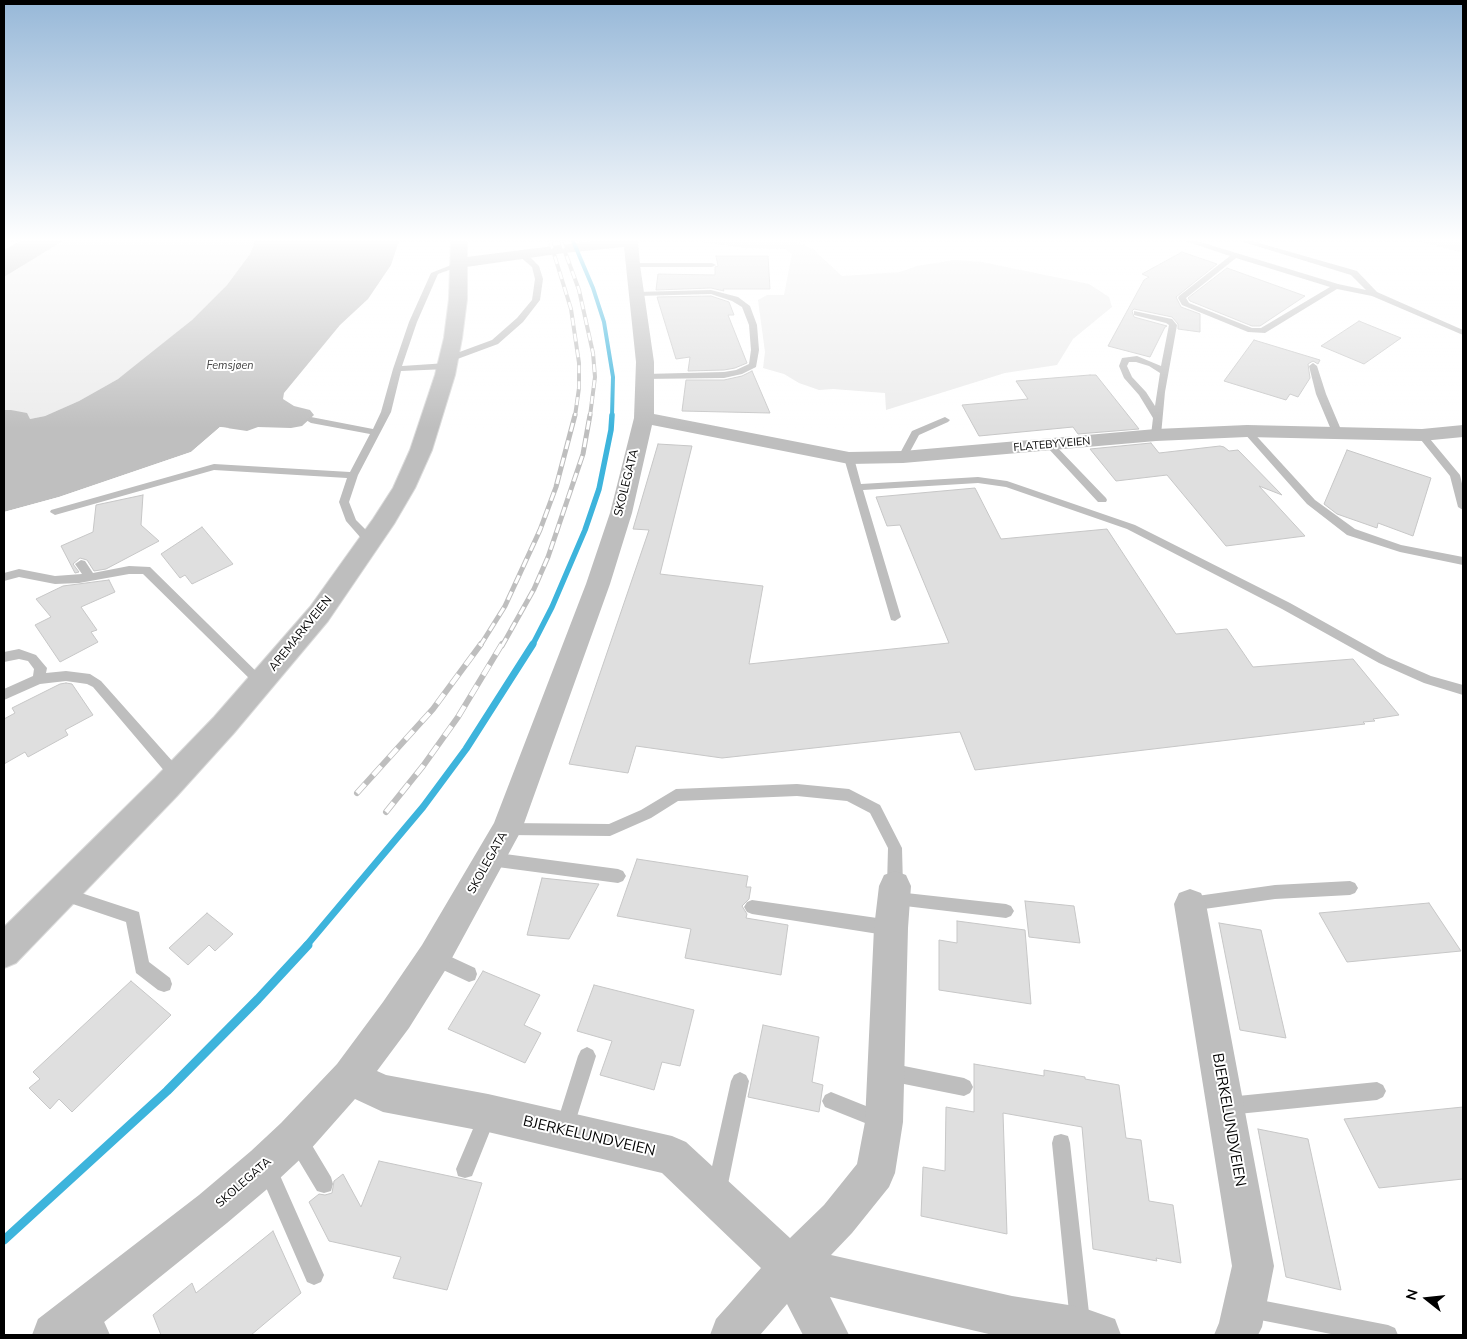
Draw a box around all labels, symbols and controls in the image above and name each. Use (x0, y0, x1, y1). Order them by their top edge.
water label: Femsjøen (206, 359, 254, 373)
street label: FLATEBYVEIEN (1013, 435, 1091, 455)
street label: SKOLEGATA (612, 448, 642, 518)
street label: AREMARKVEIEN (266, 594, 336, 674)
street label: SKOLEGATA (465, 829, 511, 897)
street label: BJERKELUNDVEIEN (1207, 1052, 1249, 1188)
street label: BJERKELUNDVEIEN (521, 1113, 657, 1161)
street label: SKOLEGATA (213, 1155, 275, 1211)
north arrow (1402, 1274, 1452, 1324)
text: N (1402, 1287, 1423, 1302)

